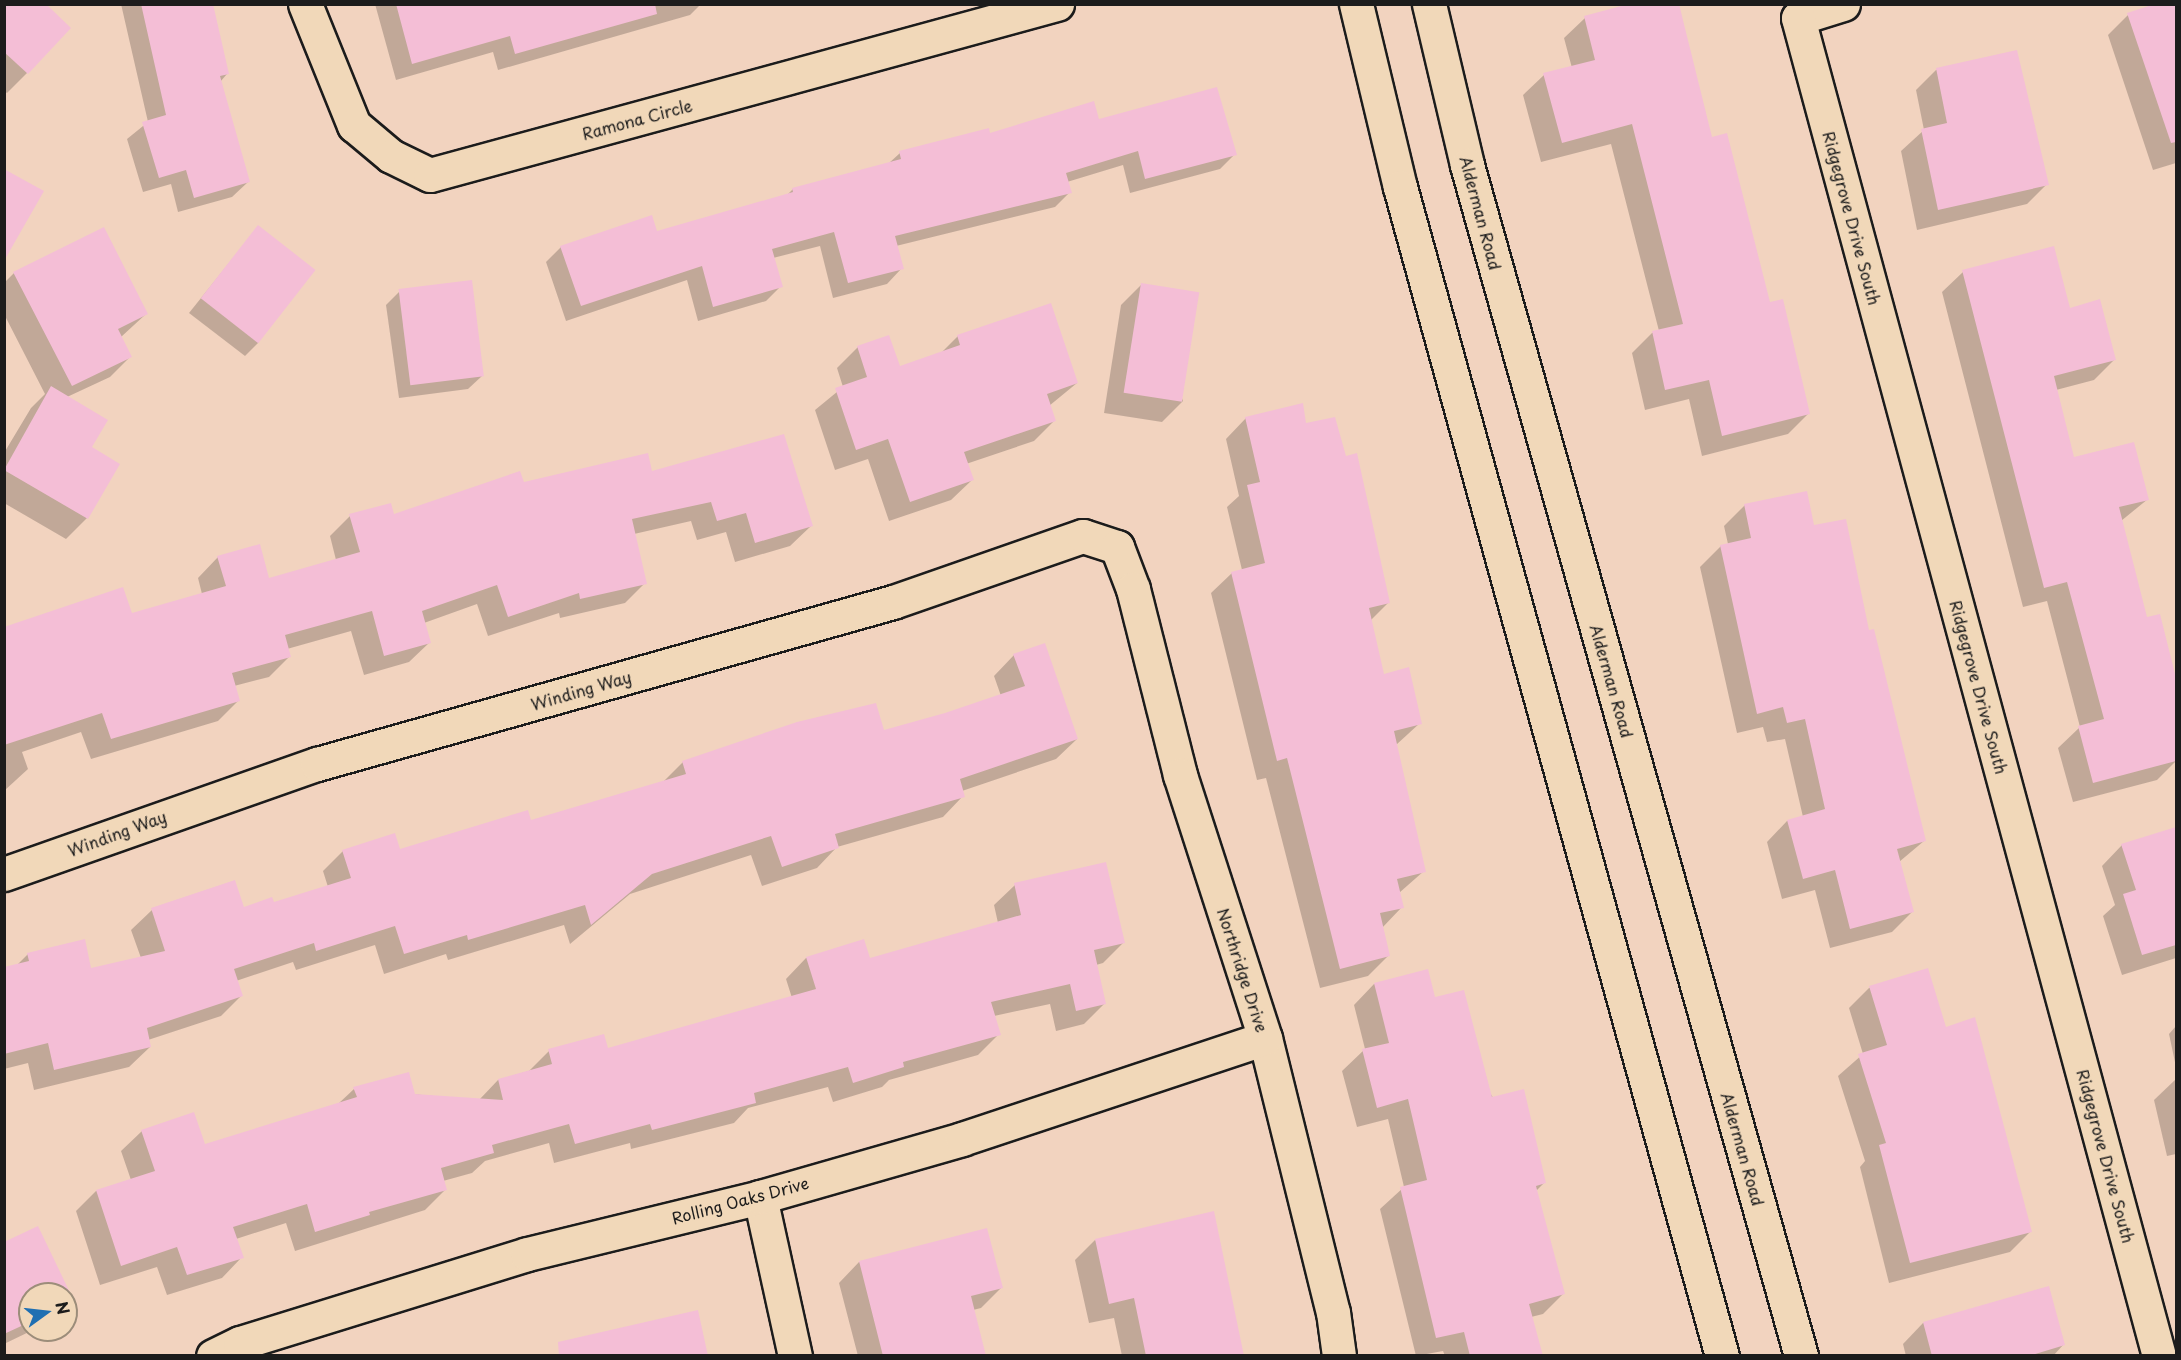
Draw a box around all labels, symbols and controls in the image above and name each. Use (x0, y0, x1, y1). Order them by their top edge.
street label: Ramona Circle (579, 95, 695, 143)
street label: Ridgegrove Drive South (1819, 129, 1885, 307)
street label: Alderman Road (1456, 154, 1506, 272)
street label: Ridgegrove Drive South (1946, 598, 2012, 776)
street label: Alderman Road (1587, 622, 1637, 740)
street label: Winding Way (528, 666, 634, 714)
street label: Winding Way (65, 806, 169, 860)
street label: Northridge Drive (1214, 905, 1272, 1035)
street label: Ridgegrove Drive South (2073, 1067, 2139, 1245)
street label: Alderman Road (1718, 1090, 1768, 1208)
street label: Rolling Oaks Drive (669, 1172, 811, 1228)
north arrow (18, 1282, 78, 1342)
text: N (50, 1299, 77, 1317)

